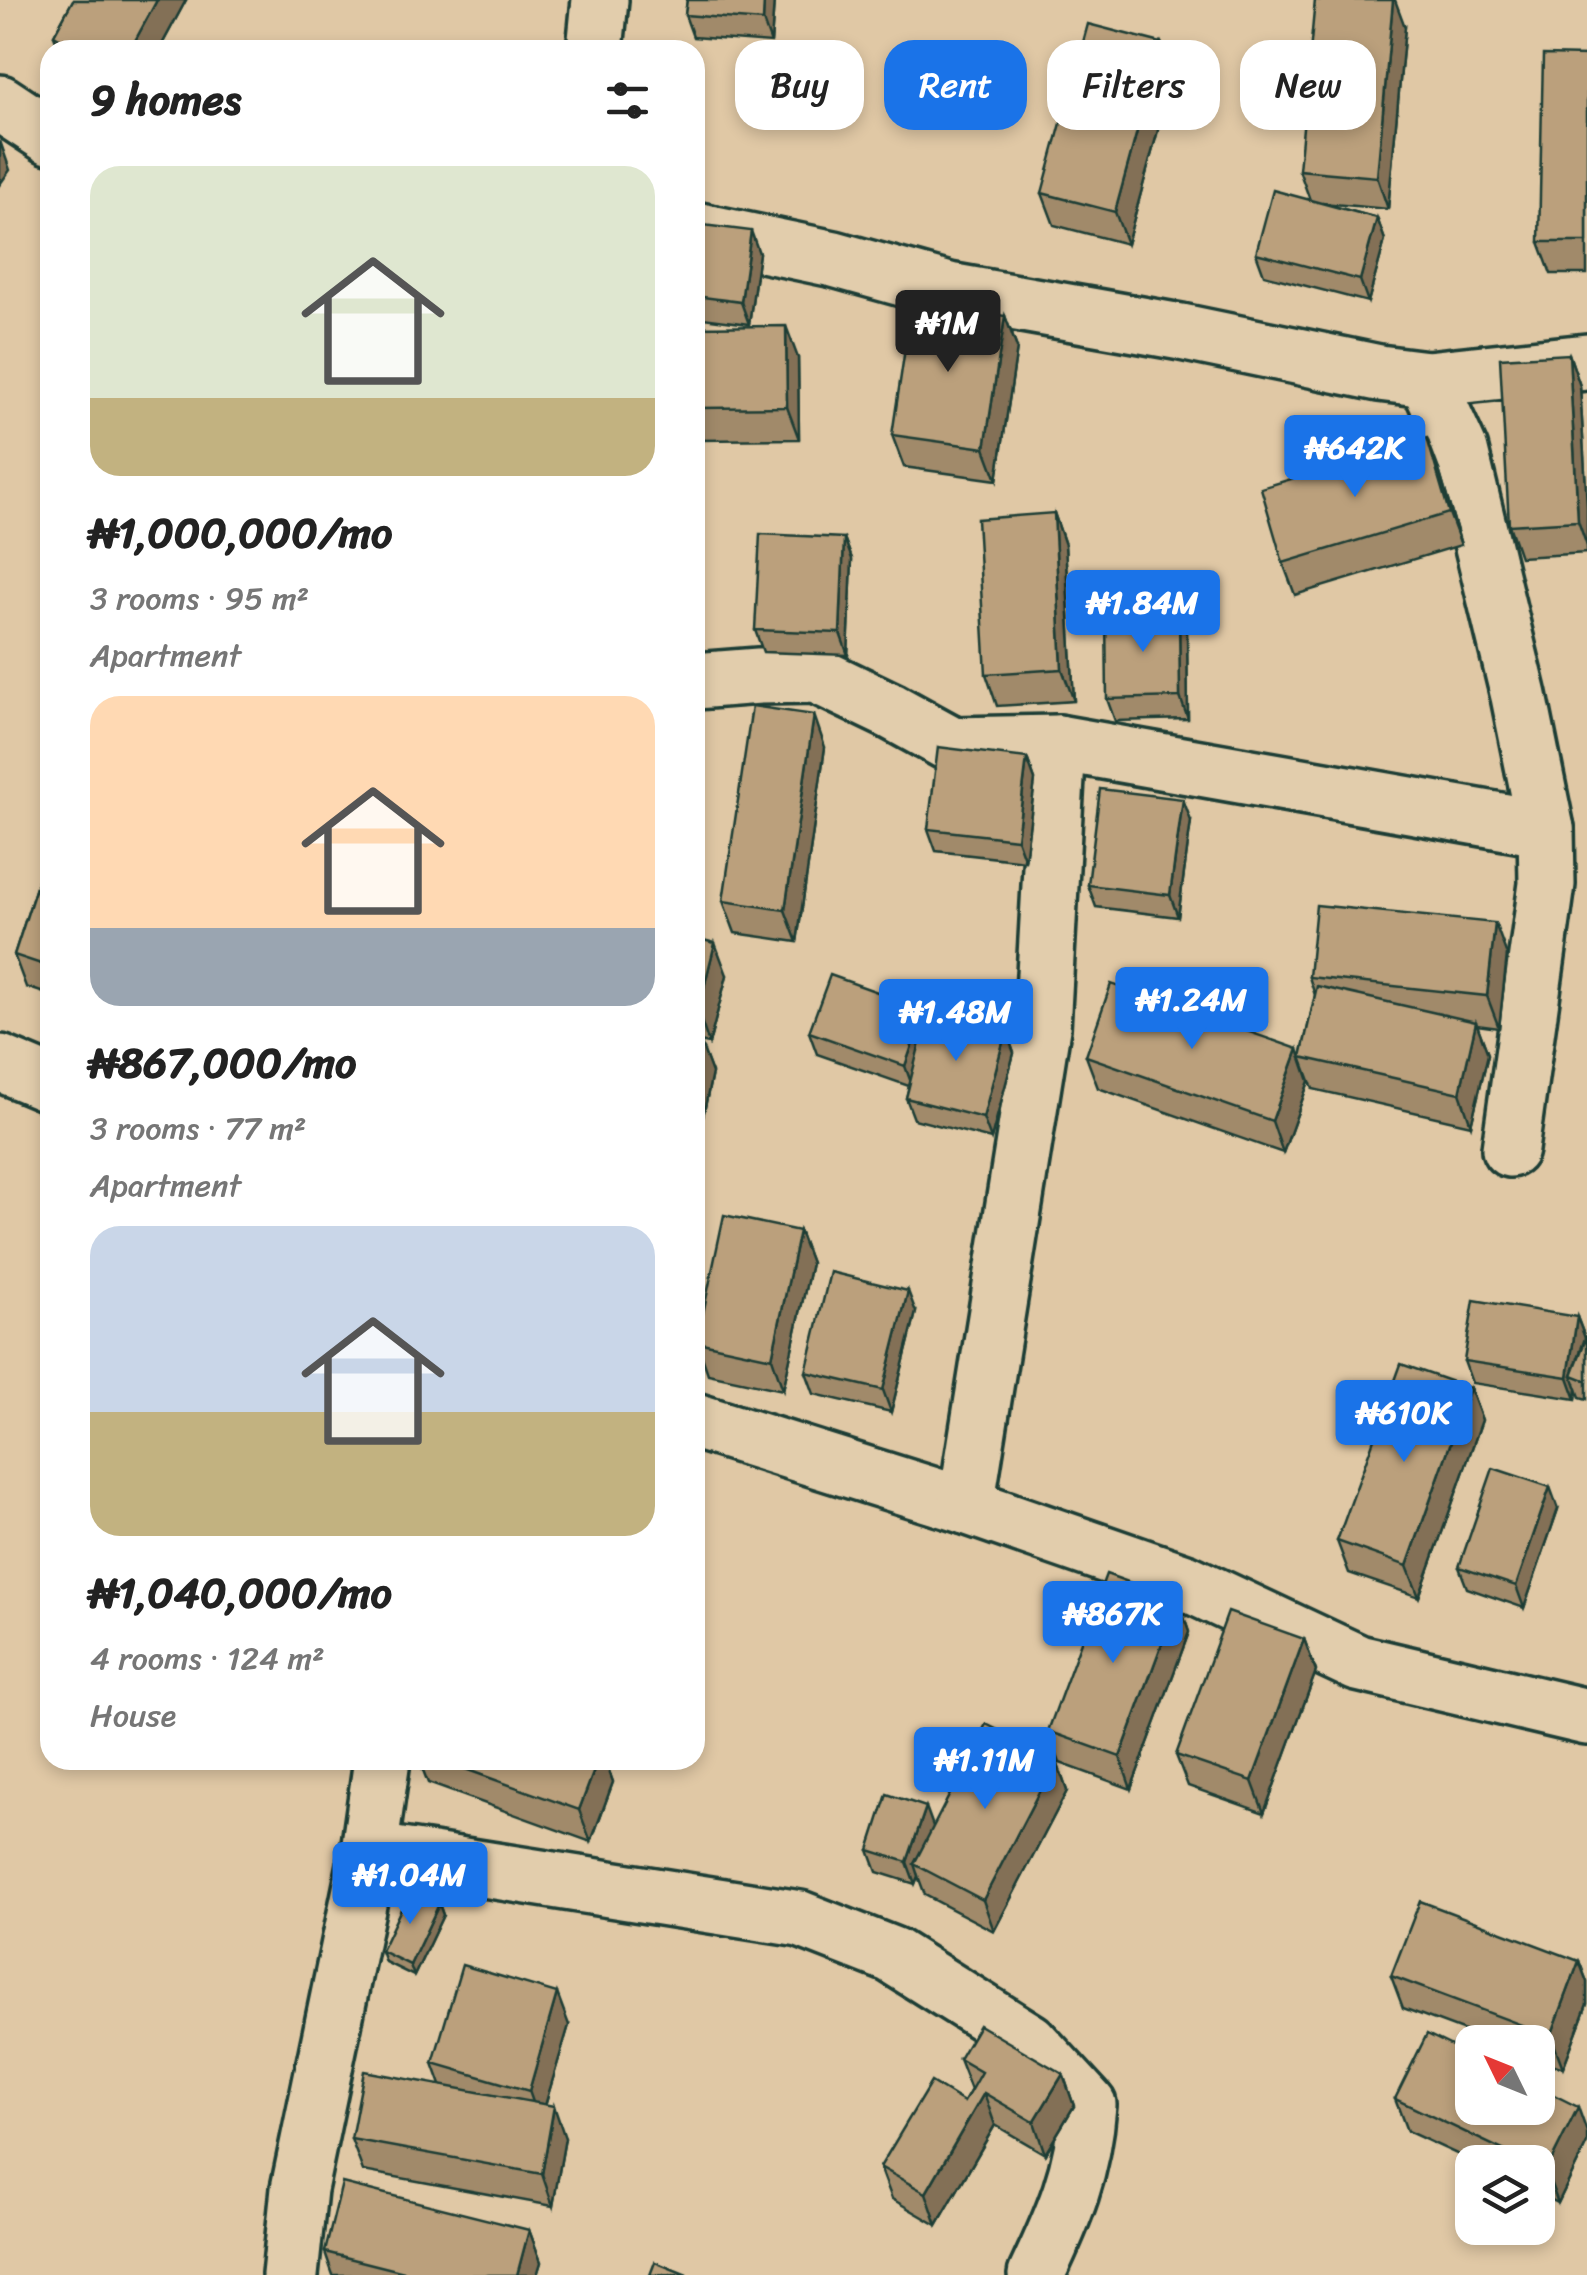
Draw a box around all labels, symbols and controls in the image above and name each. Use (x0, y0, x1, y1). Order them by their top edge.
chip: Buy (735, 40, 864, 130)
chip: Rent (884, 40, 1027, 130)
chip: Filters (1047, 40, 1220, 130)
chip: New (1240, 40, 1376, 130)
text: 9 homes (90, 63, 241, 137)
icon: filters (600, 73, 655, 128)
icon: home (283, 231, 463, 411)
pin: ₦1M (900, 290, 996, 375)
text: ₦1M (917, 294, 979, 351)
pin: ₦642K (1285, 415, 1425, 500)
text: ₦642K (1306, 419, 1404, 476)
text: ₦1,000,000/mo (90, 496, 392, 570)
text: 3 rooms · 95 m² (90, 570, 309, 627)
pin: ₦1.84M (1062, 570, 1224, 655)
text: ₦1.84M (1088, 574, 1198, 631)
text: Apartment (90, 627, 241, 684)
icon: home (283, 761, 463, 941)
pin: ₦1.24M (1111, 967, 1273, 1052)
text: ₦1.24M (1137, 971, 1247, 1028)
pin: ₦1.48M (875, 979, 1037, 1064)
text: ₦1.48M (901, 983, 1011, 1040)
text: ₦867,000/mo (90, 1026, 356, 1100)
text: 3 rooms · 77 m² (90, 1100, 306, 1157)
text: Apartment (90, 1157, 241, 1214)
icon: home (283, 1291, 463, 1471)
pin: ₦610K (1334, 1380, 1474, 1465)
text: ₦610K (1358, 1384, 1450, 1441)
text: ₦1,040,000/mo (90, 1556, 392, 1630)
pin: ₦867K (1043, 1581, 1183, 1666)
text: ₦867K (1065, 1585, 1161, 1642)
text: 4 rooms · 124 m² (90, 1630, 325, 1687)
text: House (90, 1687, 176, 1744)
pin: ₦1.11M (904, 1727, 1066, 1812)
text: ₦1.11M (936, 1731, 1034, 1788)
pin: ₦1.04M (329, 1842, 491, 1927)
text: ₦1.04M (354, 1846, 466, 1903)
north arrow (1455, 2025, 1555, 2125)
map controls (1455, 2025, 1555, 2245)
button: layers (1455, 2145, 1555, 2245)

